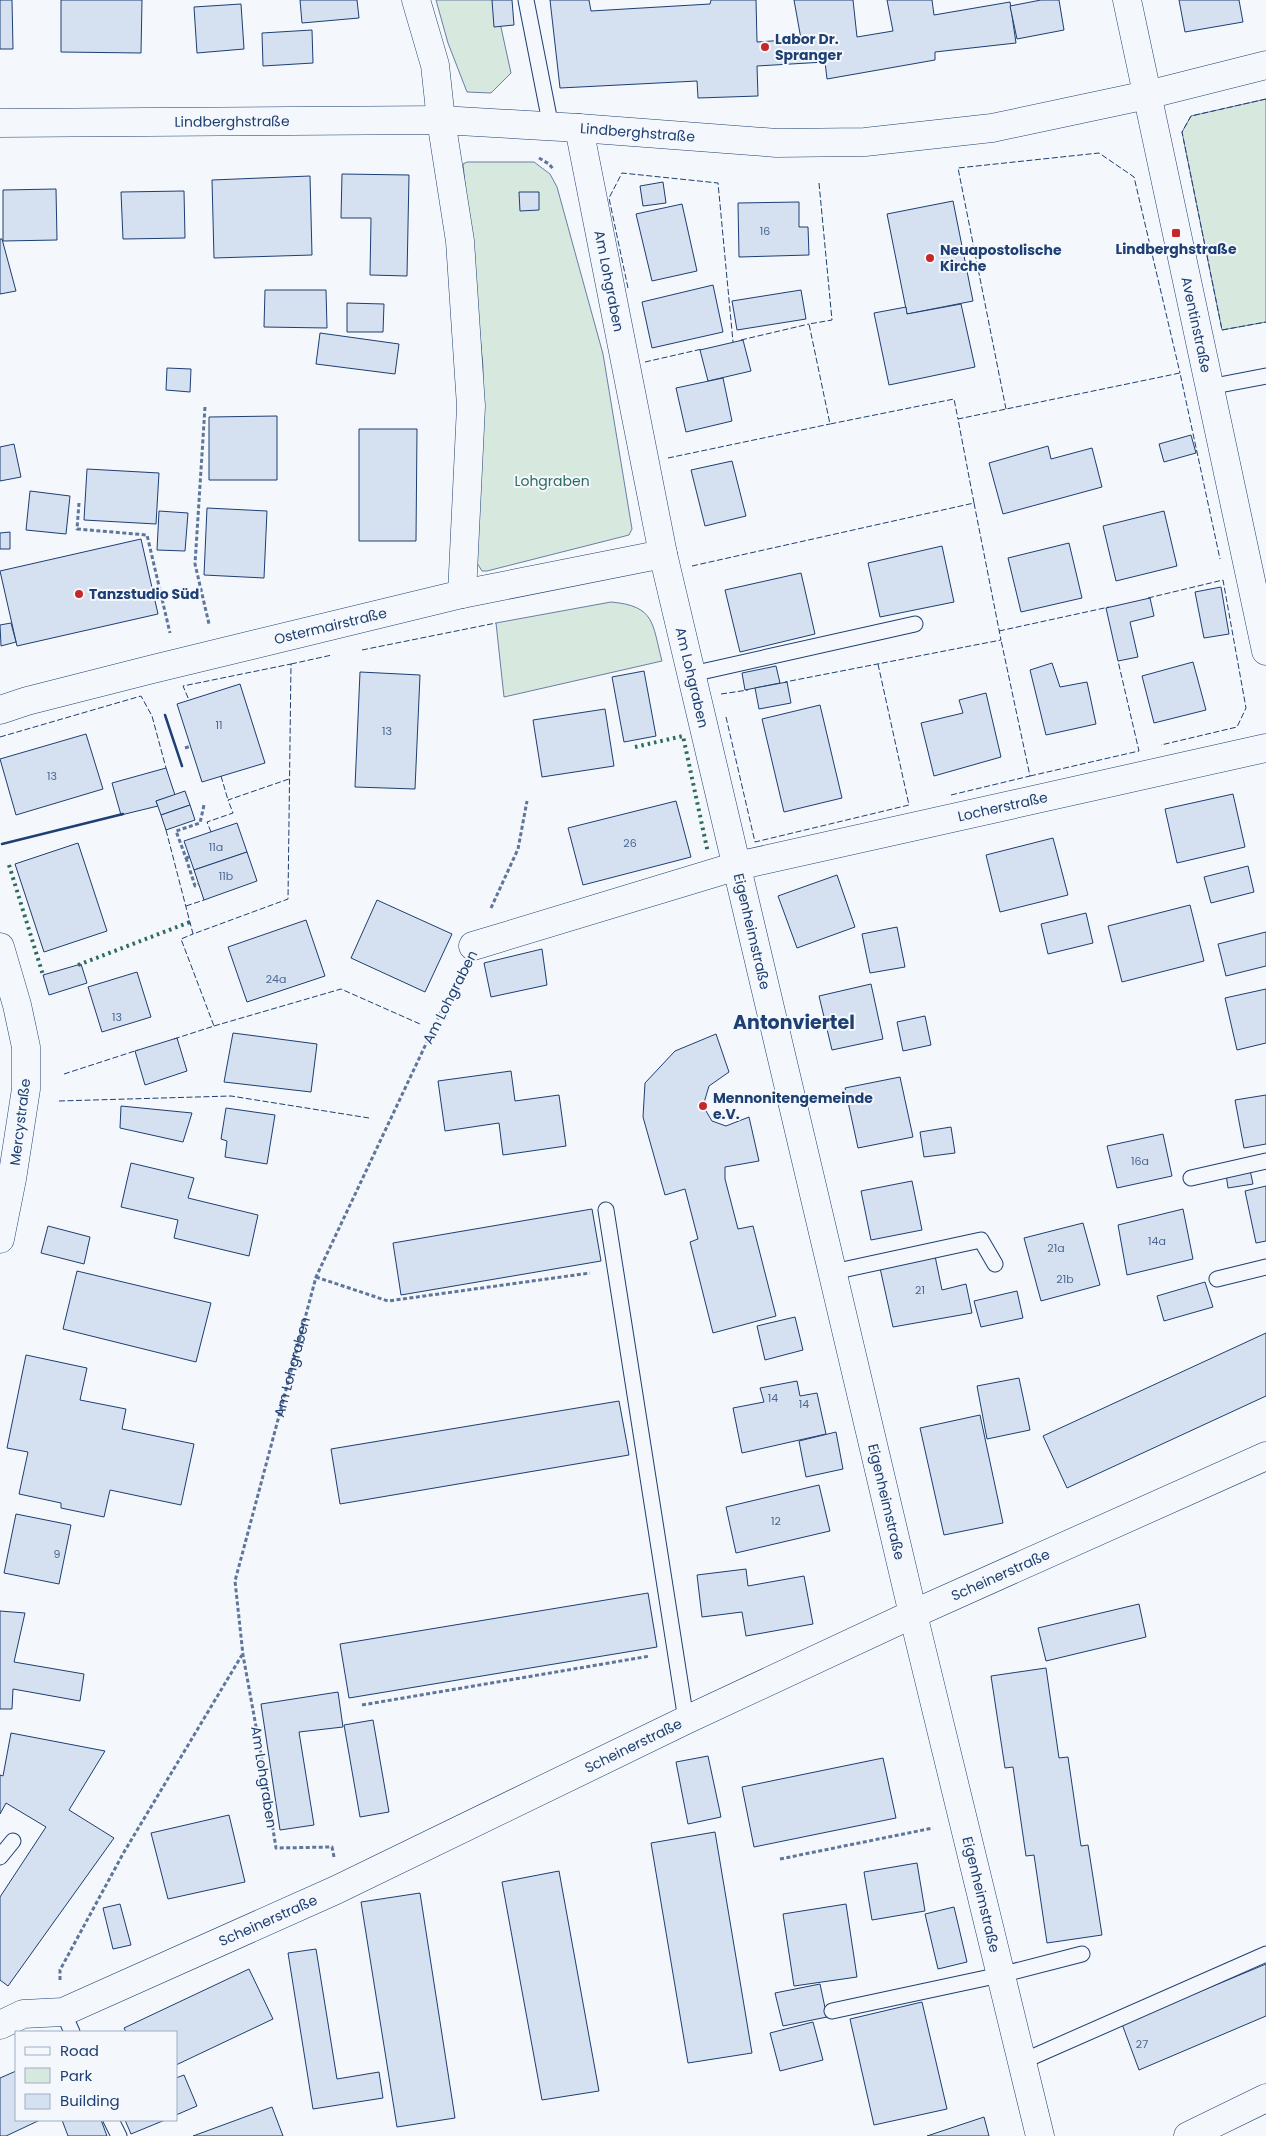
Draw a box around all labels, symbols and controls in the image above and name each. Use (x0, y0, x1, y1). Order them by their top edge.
place label: Labor Dr. Spranger (775, 29, 842, 65)
marker: Labor Dr. Spranger (759, 41, 771, 53)
street label: Lindberghstraße (174, 111, 290, 132)
street label: Lindberghstraße (579, 118, 696, 147)
house number: 16 (760, 223, 770, 239)
marker: Lindberghstraße (1170, 227, 1182, 239)
street label: Am Lohgraben (589, 229, 629, 333)
place label: Lindberghstraße (1115, 239, 1237, 259)
place label: Neuapostolische Kirche (940, 240, 1062, 276)
marker: Neuapostolische Kirche (924, 252, 936, 264)
street label: Aventinstraße (1176, 275, 1216, 375)
park label: Lohgraben (514, 471, 590, 491)
place label: Tanzstudio Süd (89, 584, 199, 604)
marker: Tanzstudio Süd (73, 588, 85, 600)
street label: Ostermairstraße (272, 603, 389, 649)
street label: Am Lohgraben (671, 625, 714, 730)
house number: 11 (215, 717, 223, 733)
house number: 13 (382, 723, 392, 739)
house number: 13 (47, 768, 57, 784)
street label: Locherstraße (956, 787, 1050, 827)
house number: 26 (623, 835, 637, 851)
house number: 11a (209, 839, 223, 855)
house number: 11b (219, 868, 233, 884)
street label: Eigenheimstraße (729, 871, 775, 992)
street label: Am Lohgraben (418, 947, 482, 1047)
house number: 24a (266, 971, 286, 987)
house number: 13 (112, 1009, 122, 1025)
district label: Antonviertel (733, 1009, 855, 1036)
street label: Mercystraße (5, 1077, 35, 1167)
place label: Mennonitengemeinde e.V. (713, 1088, 873, 1124)
marker: Mennonitengemeinde e.V. (697, 1100, 709, 1112)
house number: 16a (1131, 1153, 1149, 1169)
house number: 14a (1148, 1233, 1166, 1249)
house number: 21a (1047, 1240, 1065, 1256)
house number: 21b (1056, 1271, 1074, 1287)
house number: 21 (915, 1282, 925, 1298)
street label: Am Lohgraben (269, 1315, 315, 1419)
house number: 14 (768, 1390, 778, 1406)
house number: 14 (799, 1396, 809, 1412)
street label: Eigenheimstraße (863, 1442, 910, 1562)
house number: 12 (771, 1513, 781, 1529)
street label: Scheinerstraße (948, 1544, 1053, 1606)
house number: 9 (54, 1546, 61, 1562)
street label: Scheinerstraße (581, 1713, 686, 1778)
street label: Am Lohgraben (246, 1725, 282, 1829)
street label: Eigenheimstraße (958, 1835, 1005, 1955)
street label: Scheinerstraße (215, 1890, 321, 1951)
legend (15, 2031, 178, 2121)
house number: 27 (1136, 2036, 1148, 2052)
text: Road (60, 2040, 99, 2061)
text: Park (60, 2065, 92, 2086)
text: Building (60, 2090, 120, 2111)

